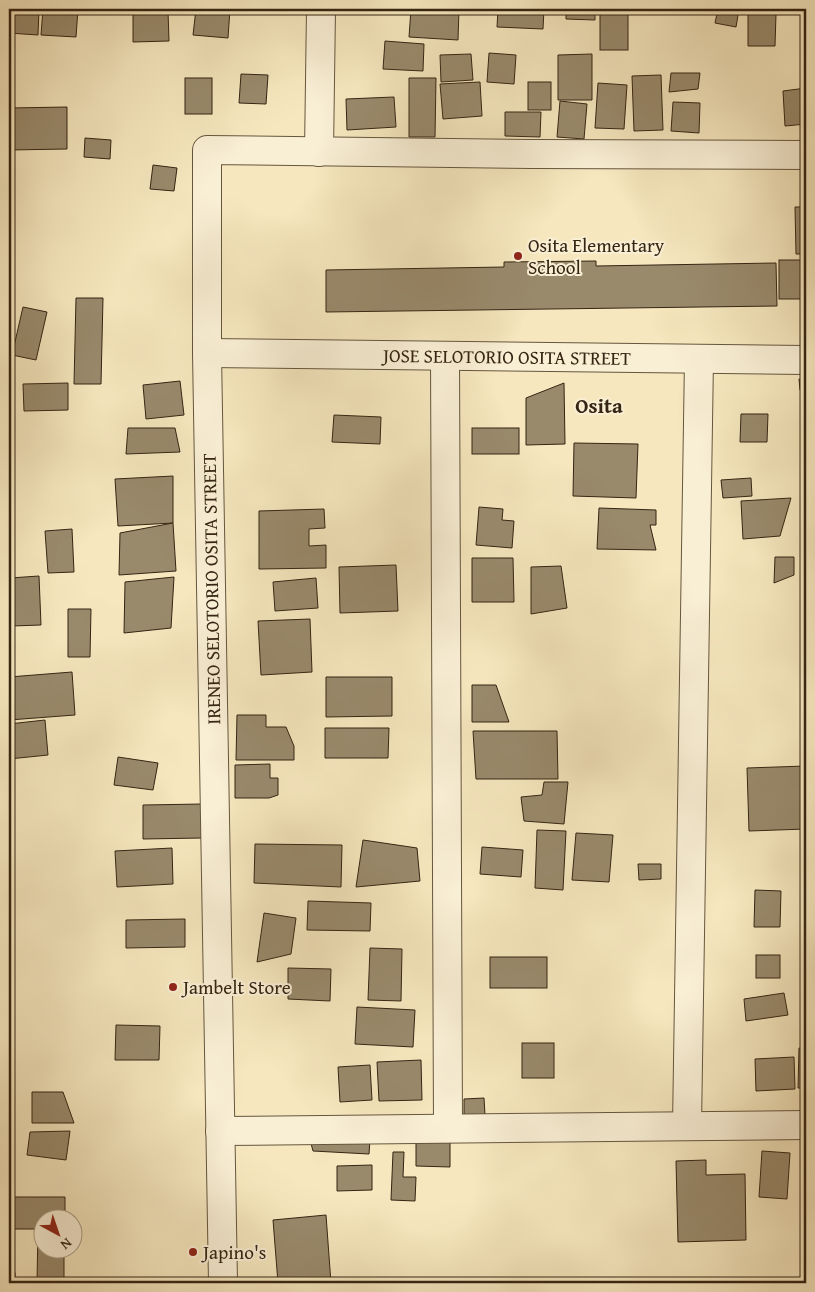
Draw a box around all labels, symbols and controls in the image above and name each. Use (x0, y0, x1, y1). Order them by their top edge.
place label: Osita Elementary School (528, 231, 665, 281)
marker: Osita Elementary School (512, 250, 524, 262)
street label: JOSE SELOTORIO OSITA STREET (381, 341, 631, 372)
district label: Osita (575, 390, 623, 421)
street label: IRENEO SELOTORIO OSITA STREET (195, 453, 227, 725)
place label: Jambelt Store (181, 973, 291, 1001)
marker: Jambelt Store (167, 981, 179, 993)
north arrow (32, 1210, 82, 1260)
text: N (56, 1233, 76, 1255)
place label: Japino's (201, 1238, 266, 1266)
marker: Japino's (187, 1246, 199, 1258)

